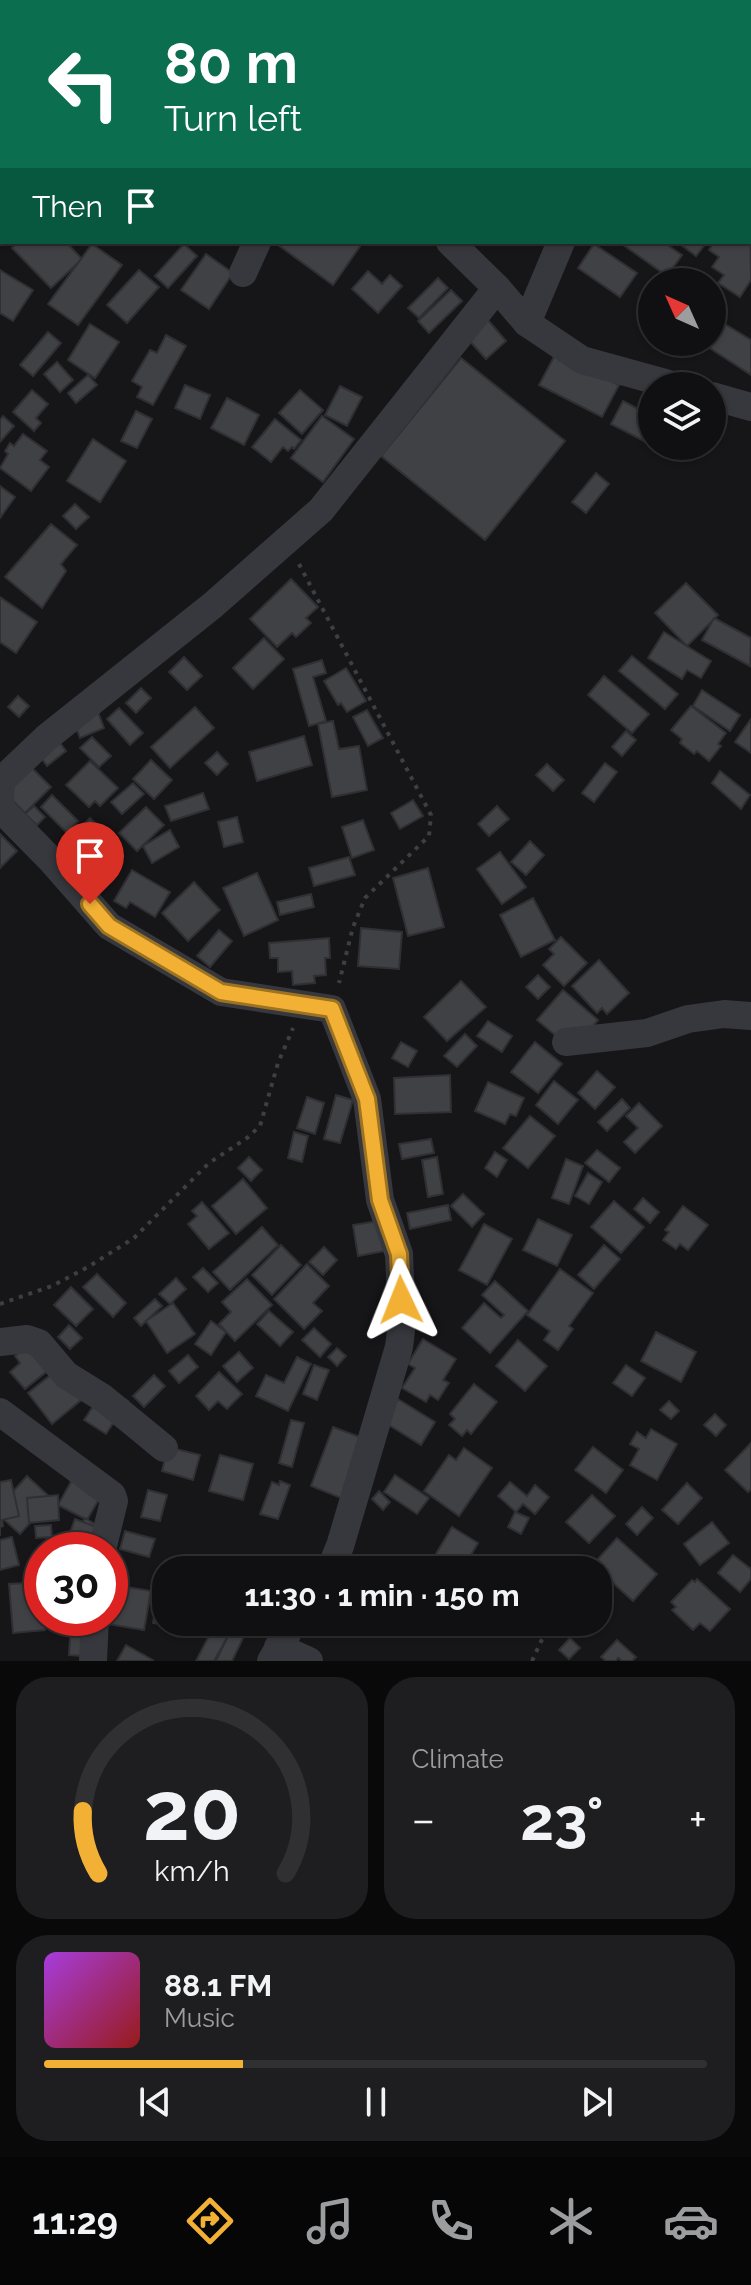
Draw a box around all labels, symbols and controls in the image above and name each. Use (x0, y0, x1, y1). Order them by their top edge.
text: 80 m (164, 30, 298, 96)
icon: left (32, 32, 136, 136)
text: Turn left (164, 97, 302, 139)
icon: arrive (119, 184, 163, 228)
text: Then (32, 189, 103, 224)
north arrow (638, 268, 726, 356)
map controls (638, 268, 726, 460)
button: layers (638, 372, 726, 460)
pin (56, 822, 124, 904)
icon: arrive (68, 834, 112, 878)
position arrow (359, 1258, 443, 1342)
speed limit sign: 30 (24, 1532, 128, 1636)
text: 11:30 · 1 min · 150 m (244, 1578, 520, 1613)
text: Climate (412, 1744, 504, 1774)
text: 20 (143, 1762, 241, 1859)
text: 23° (520, 1784, 604, 1854)
text: − (412, 1794, 435, 1845)
text: + (689, 1794, 707, 1845)
text: km/h (154, 1854, 229, 1888)
text: 88.1 FM (164, 1968, 272, 2003)
text: Music (164, 2003, 235, 2033)
icon: previous (133, 2080, 177, 2124)
icon: pause (354, 2080, 398, 2124)
icon: next (575, 2080, 619, 2124)
icon: directions (182, 2193, 238, 2249)
icon: music (302, 2193, 358, 2249)
icon: phone (423, 2193, 479, 2249)
icon: climate (543, 2193, 599, 2249)
icon: car (663, 2193, 719, 2249)
text: 11:29 (32, 2200, 118, 2242)

